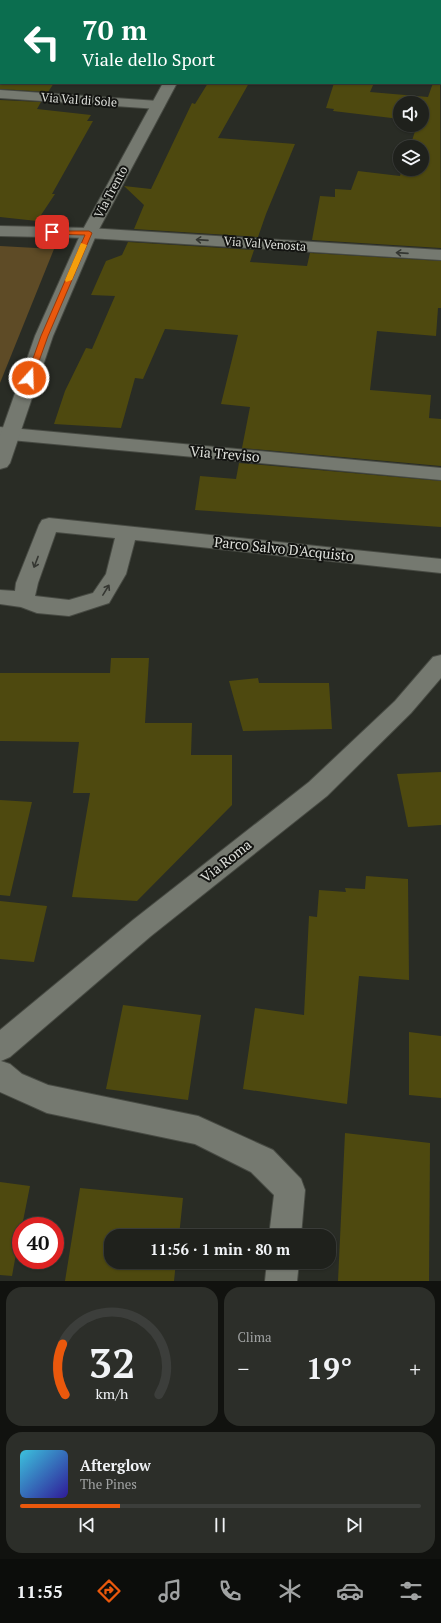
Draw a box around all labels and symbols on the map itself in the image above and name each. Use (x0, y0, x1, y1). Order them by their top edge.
street label: Via Val di Sole (41, 89, 118, 110)
street label: Via Trento (91, 163, 131, 220)
pin (35, 215, 69, 249)
street label: Via Val Venosta (223, 233, 307, 254)
one-way arrow (196, 237, 209, 244)
one-way arrow (396, 249, 409, 256)
position arrow (8, 357, 50, 399)
street label: Via Treviso (189, 441, 261, 466)
street label: Parco Salvo D'Acquisto (213, 532, 355, 565)
one-way arrow (31, 555, 39, 567)
one-way arrow (103, 584, 111, 596)
street label: Via Roma (196, 835, 255, 887)
speed limit sign: 40 (12, 1217, 64, 1269)

